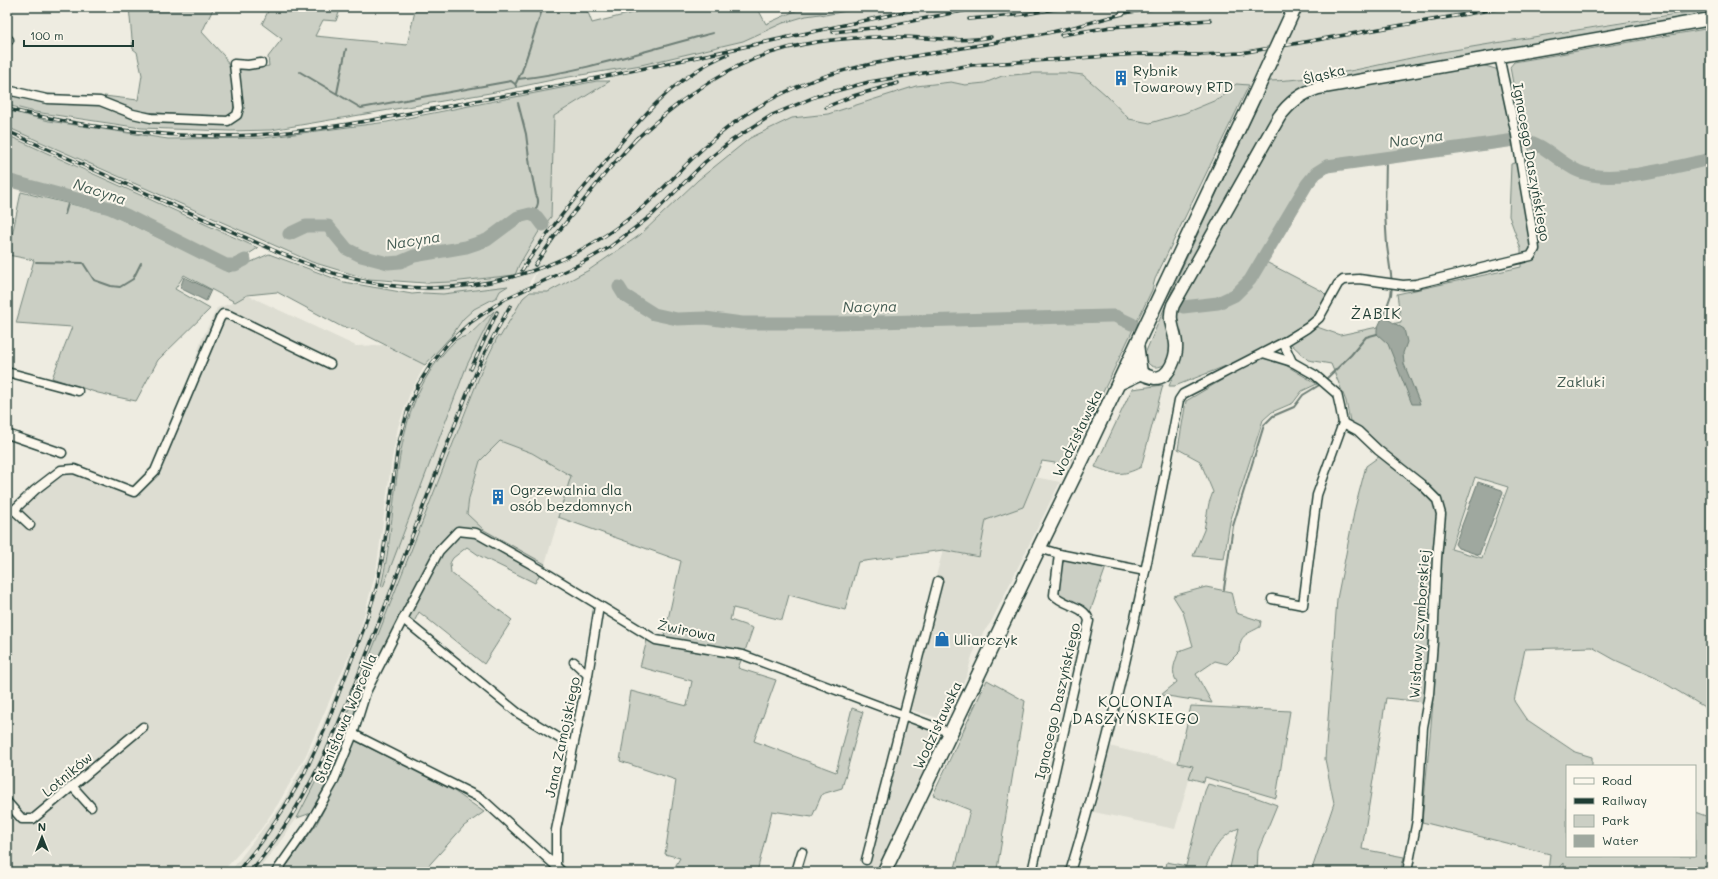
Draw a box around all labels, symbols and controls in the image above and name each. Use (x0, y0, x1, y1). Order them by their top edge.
scale bar (24, 22, 133, 48)
text: 100 m (30, 27, 64, 43)
street label: Śląska (1301, 60, 1347, 88)
place label: Rybnik Towarowy RTD (1133, 61, 1233, 96)
building icon: Rybnik Towarowy RTD (1112, 69, 1130, 87)
street label: Ignacego Daszyńskiego (1509, 81, 1555, 243)
water label: Nacyna (1388, 124, 1444, 152)
water label: Nacyna (71, 173, 129, 209)
water label: Nacyna (384, 226, 442, 254)
water label: Nacyna (842, 296, 898, 316)
district label: ŻABIK (1351, 303, 1401, 323)
park label: Zakluki (1557, 372, 1605, 391)
street label: Wodzisławska (1048, 386, 1106, 480)
place label: Ogrzewalnia dla osób bezdomnych (510, 480, 632, 515)
building icon: Ogrzewalnia dla osób bezdomnych (489, 488, 507, 506)
street label: Wisławy Szymborskiej (1404, 549, 1434, 699)
street label: Żwirowa (656, 615, 718, 645)
street label: Ignacego Daszyńskiego (1030, 621, 1084, 781)
shop icon: Uliarczyk (933, 630, 951, 648)
place label: Uliarczyk (954, 630, 1018, 649)
street label: Stanisława Worcella (309, 650, 381, 786)
street label: Jana Zamojskiego (540, 675, 584, 799)
street label: Wodzisławska (908, 678, 966, 772)
district label: KOLONIA DASZYŃSKIEGO (1072, 691, 1200, 728)
street label: Lotników (38, 747, 96, 801)
legend (1566, 765, 1696, 857)
text: Road (1602, 772, 1632, 788)
text: Railway (1602, 792, 1647, 808)
text: Park (1602, 812, 1629, 828)
north arrow (22, 817, 62, 857)
text: N (38, 819, 46, 834)
text: Water (1602, 832, 1639, 848)

